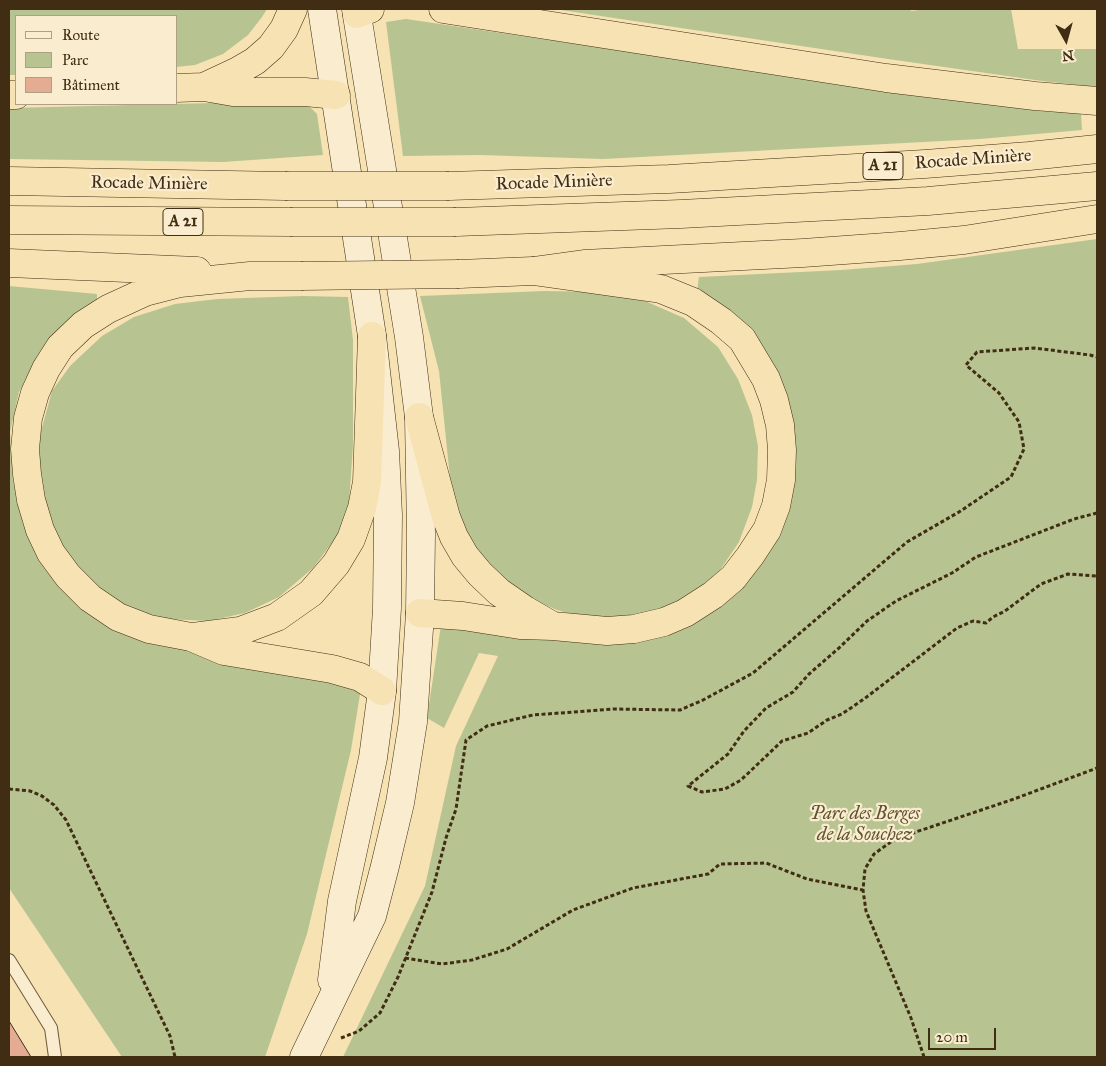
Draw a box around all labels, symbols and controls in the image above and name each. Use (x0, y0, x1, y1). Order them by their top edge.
legend (15, 15, 178, 105)
north arrow (1041, 15, 1091, 65)
text: Route (62, 26, 100, 44)
text: N (1061, 46, 1075, 65)
text: Parc (62, 51, 89, 69)
text: Bâtiment (62, 76, 120, 94)
street label: Rocade Minière (914, 145, 1032, 175)
road number: A 21 (863, 153, 903, 180)
street label: Rocade Minière (495, 170, 613, 196)
street label: Rocade Minière (90, 172, 208, 196)
road number: A 21 (163, 208, 203, 236)
park label: Parc des Berges de la Souchez (810, 804, 920, 846)
scale bar (931, 1018, 998, 1050)
text: 20 m (936, 1028, 968, 1046)

